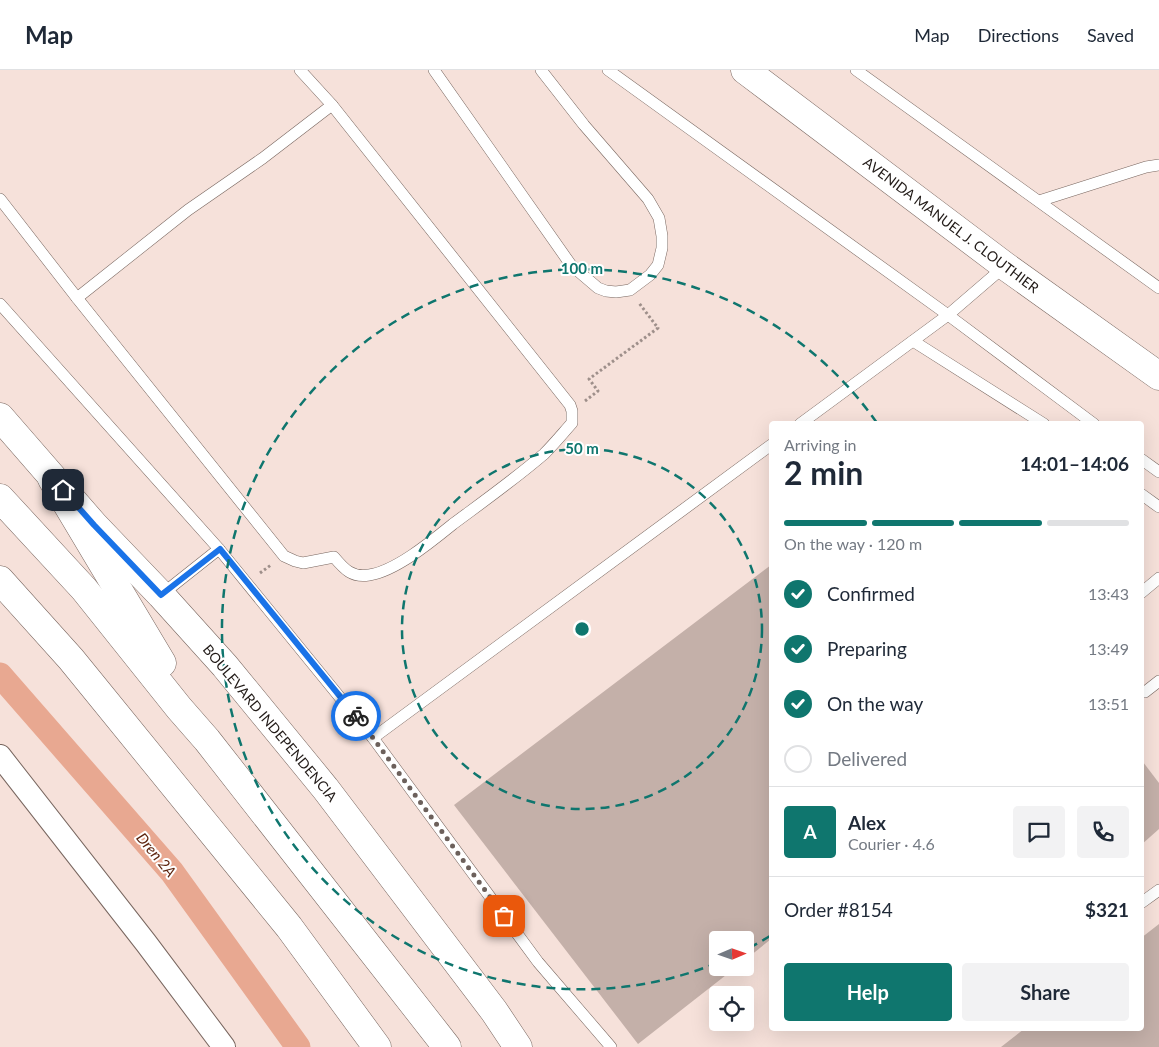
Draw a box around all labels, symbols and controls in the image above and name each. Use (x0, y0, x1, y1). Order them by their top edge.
text: Map (25, 20, 73, 49)
text: Map (914, 24, 950, 46)
text: Directions (978, 24, 1059, 46)
text: Saved (1087, 24, 1134, 46)
street label: AVENIDA MANUEL J. CLOUTHIER (860, 153, 1043, 296)
text: 100 m (561, 259, 603, 277)
text: Arriving in (784, 435, 857, 454)
text: 50 m (565, 439, 599, 457)
text: 14:01–14:06 (1020, 452, 1129, 475)
text: 2 min (784, 453, 863, 492)
pin (42, 469, 84, 511)
icon: home (49, 476, 77, 504)
text: On the way · 120 m (784, 534, 922, 553)
icon: check (784, 580, 812, 608)
text: Confirmed (827, 582, 915, 605)
text: 13:43 (1088, 584, 1129, 603)
centre of rings (573, 620, 591, 638)
icon: check (784, 635, 812, 663)
text: Preparing (827, 637, 907, 660)
text: 13:49 (1088, 639, 1129, 658)
street label: BOULEVARD INDEPENDENCIA (200, 641, 341, 805)
icon: check (784, 690, 812, 718)
courier (331, 691, 381, 741)
text: On the way (827, 692, 923, 715)
text: 13:51 (1088, 694, 1129, 713)
icon: bike (342, 702, 370, 730)
text: Delivered (827, 747, 907, 770)
button: chat (1013, 806, 1065, 858)
button: phone (1077, 806, 1129, 858)
text: Alex (848, 811, 886, 834)
text: A (803, 820, 817, 843)
water label: Dren 2A (133, 829, 180, 880)
text: Courier · 4.6 (848, 834, 935, 853)
pin (483, 895, 525, 937)
text: Order #8154 (784, 898, 893, 921)
text: $321 (1085, 898, 1129, 921)
icon: bag (490, 902, 518, 930)
north arrow (709, 931, 754, 976)
map controls (709, 931, 754, 1031)
button: Help (784, 963, 952, 1021)
button: Share (962, 963, 1129, 1021)
button: locate (709, 986, 754, 1031)

